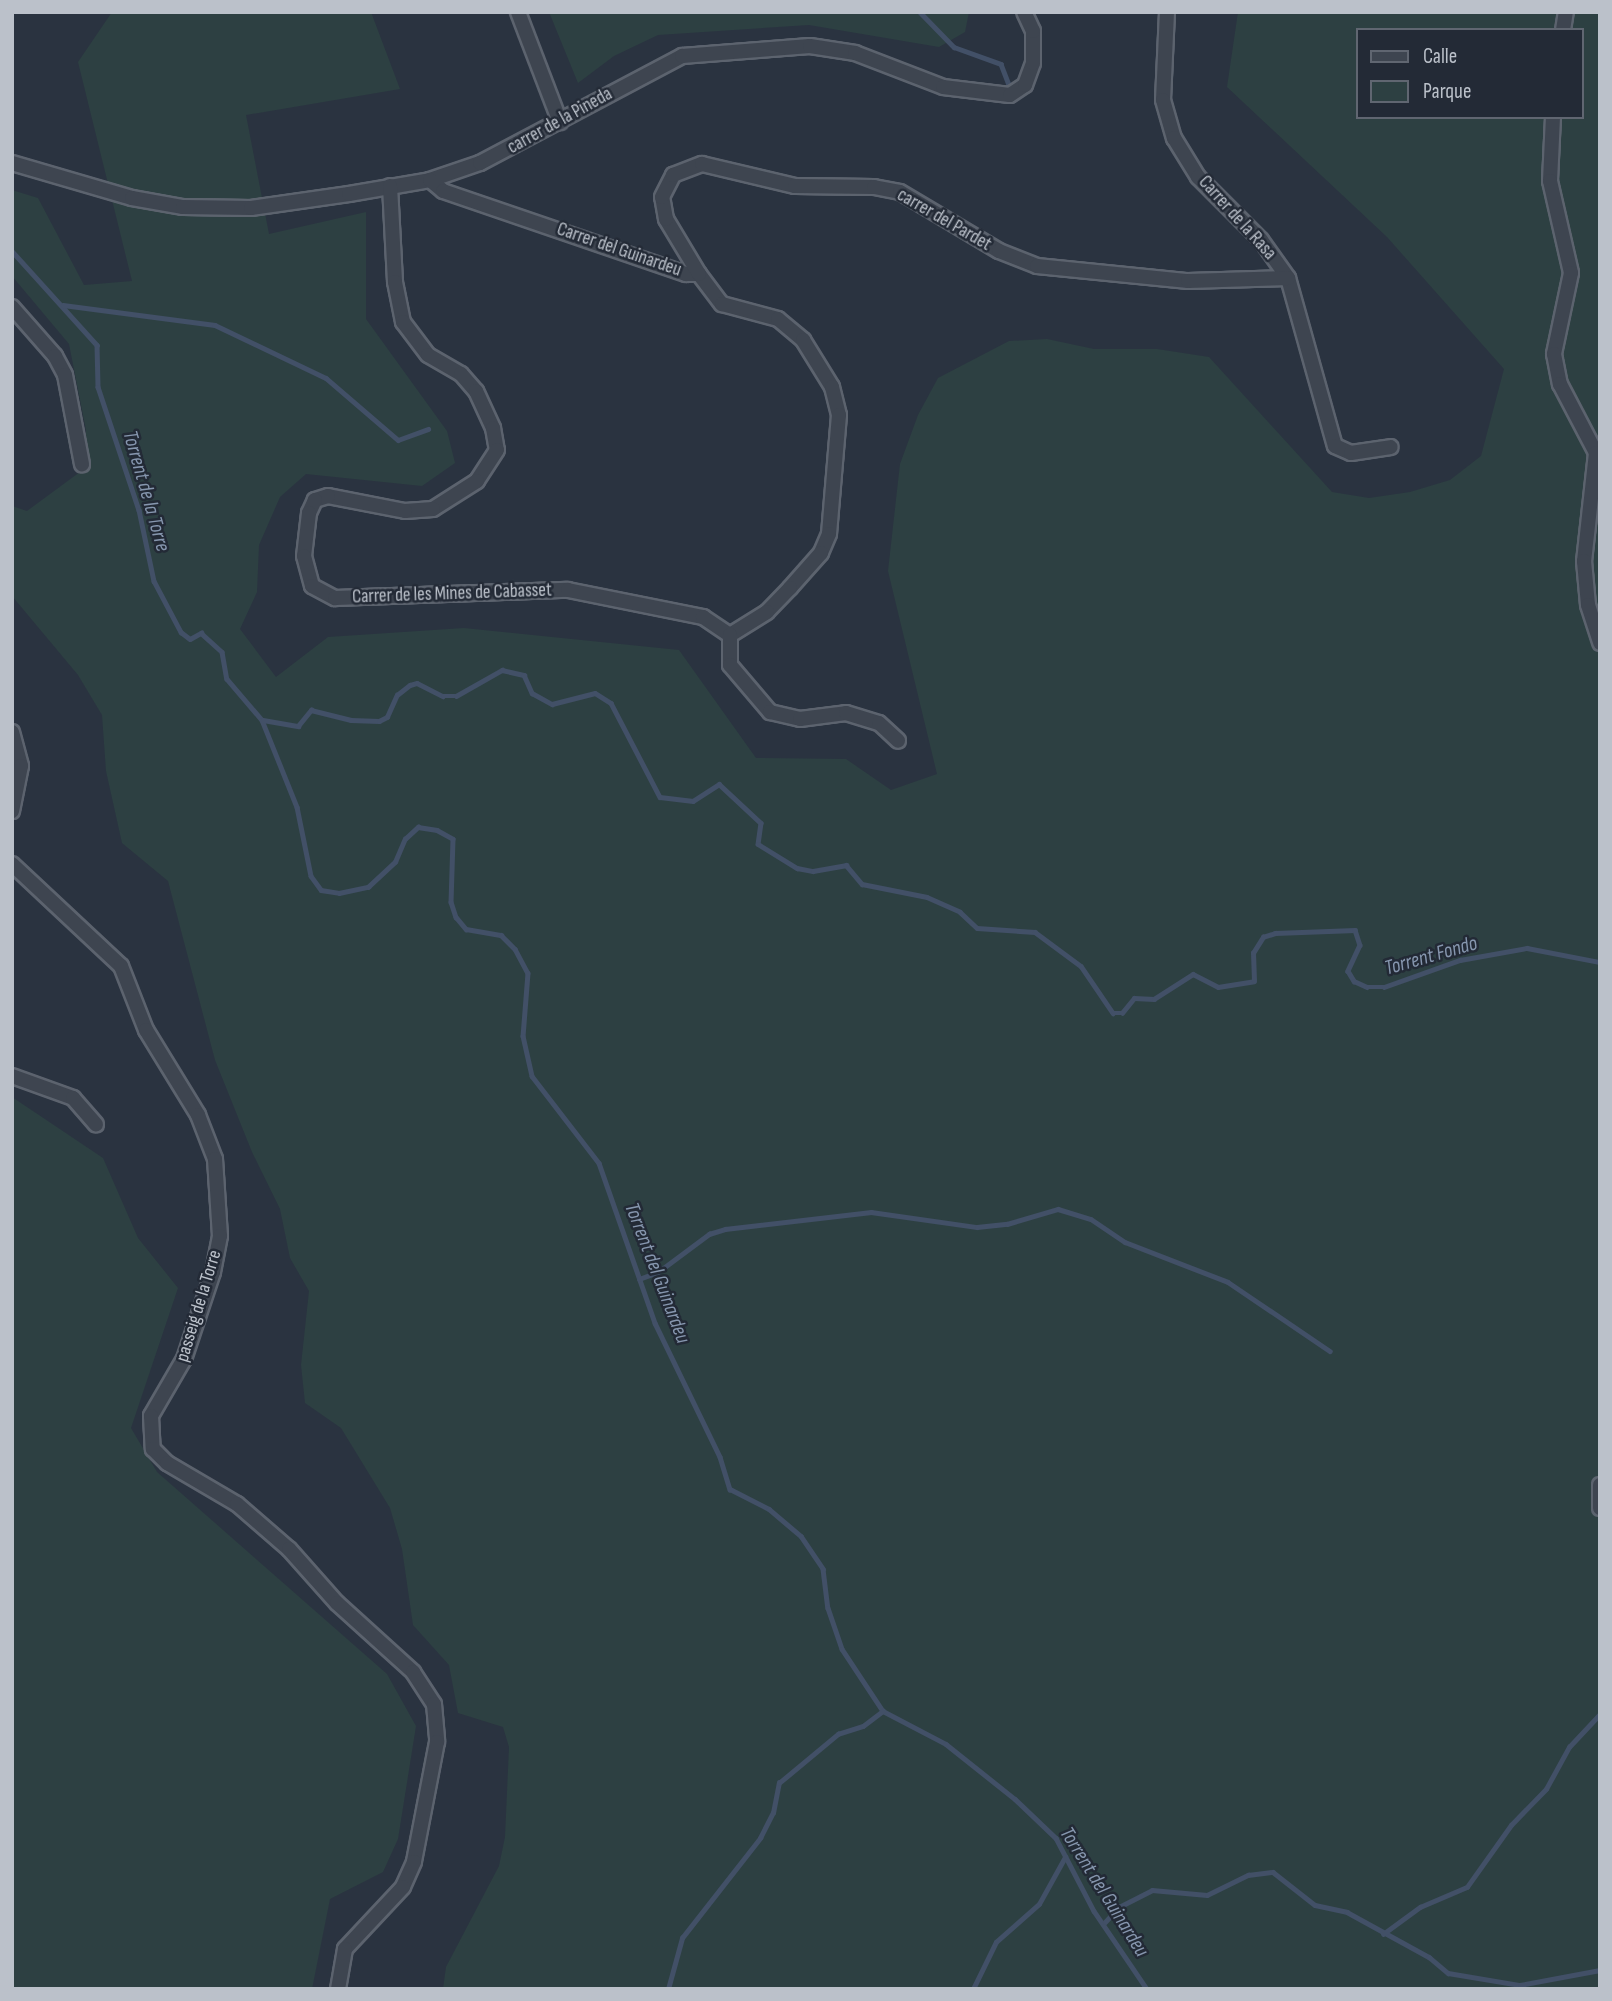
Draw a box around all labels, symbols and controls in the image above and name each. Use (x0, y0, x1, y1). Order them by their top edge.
legend (1356, 28, 1584, 119)
text: Calle (1423, 44, 1457, 69)
text: Parque (1423, 79, 1471, 104)
street label: carrer de la Pineda (504, 83, 616, 159)
street label: Carrer de la Rasa (1193, 171, 1281, 265)
street label: carrer del Pardet (893, 184, 995, 256)
street label: Carrer del Guinardeu (554, 218, 684, 282)
water label: Torrent de la Torre (117, 428, 175, 554)
street label: Carrer de les Mines de Cabasset (352, 579, 552, 609)
water label: Torrent Fondo (1382, 931, 1480, 981)
water label: Torrent del Guinardeu (619, 1199, 695, 1347)
street label: passeig de la Torre (171, 1247, 227, 1365)
water label: Torrent del Guinardeu (1054, 1822, 1154, 1962)

